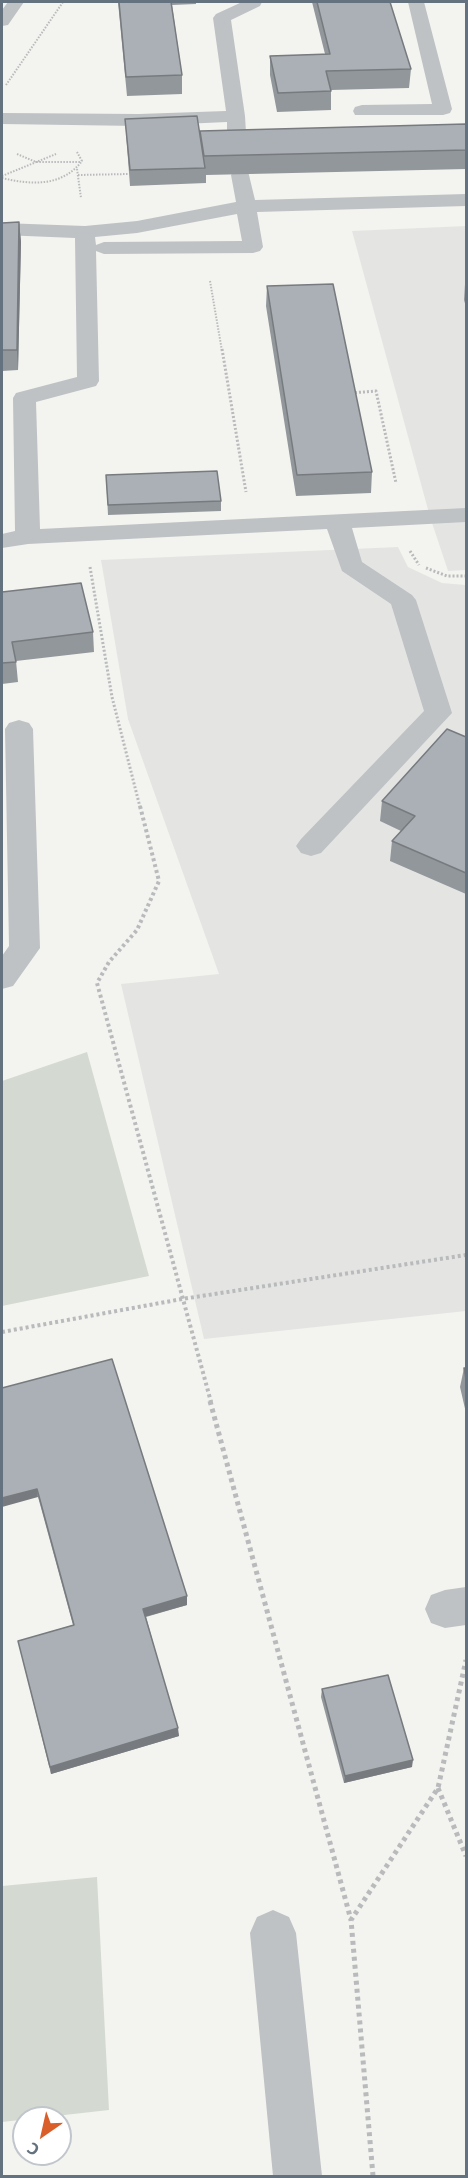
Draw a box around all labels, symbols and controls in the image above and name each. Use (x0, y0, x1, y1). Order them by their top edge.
north arrow (12, 2106, 72, 2166)
text: С (23, 2137, 43, 2161)

